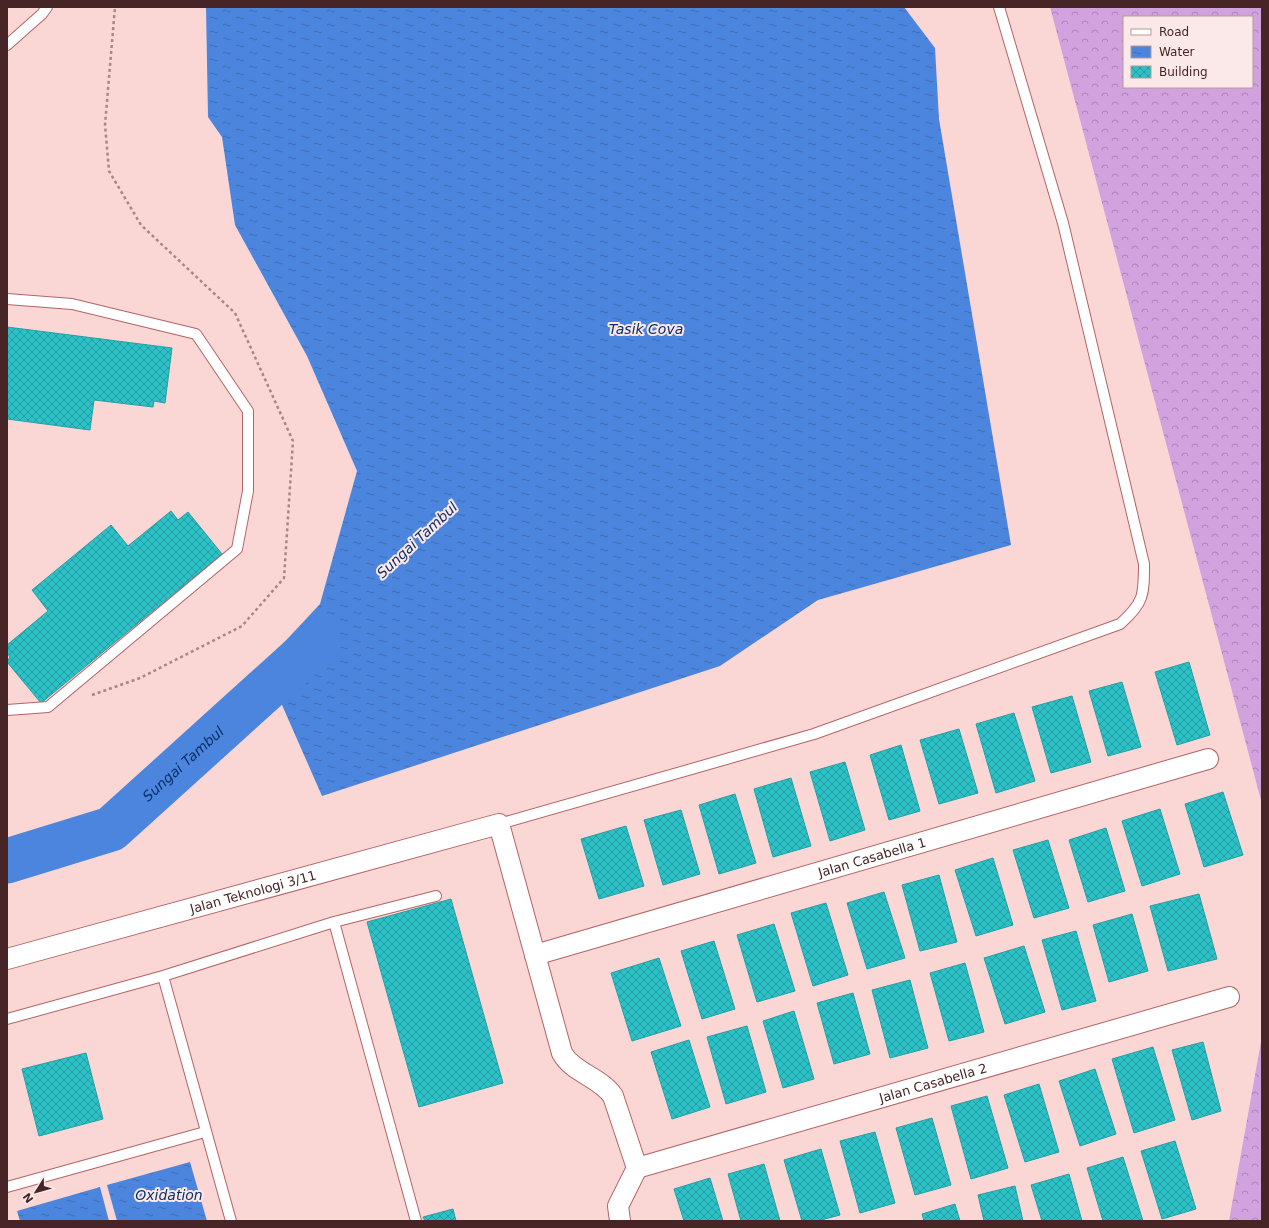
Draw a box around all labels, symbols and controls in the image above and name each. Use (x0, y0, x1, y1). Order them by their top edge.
legend (1123, 16, 1253, 88)
text: Road (1159, 25, 1189, 39)
text: Water (1159, 45, 1195, 59)
text: Building (1159, 65, 1208, 79)
water label: Tasik Cova (609, 321, 683, 337)
water label: Sungai Tambul (374, 499, 460, 581)
water label: Sungai Tambul (139, 723, 227, 804)
street label: Jalan Casabella 1 (816, 835, 928, 880)
street label: Jalan Teknologi 3/11 (187, 868, 318, 917)
street label: Jalan Casabella 2 (876, 1060, 989, 1106)
north arrow (16, 1172, 56, 1212)
water label: Oxidation (135, 1187, 203, 1203)
text: N (20, 1190, 36, 1205)

